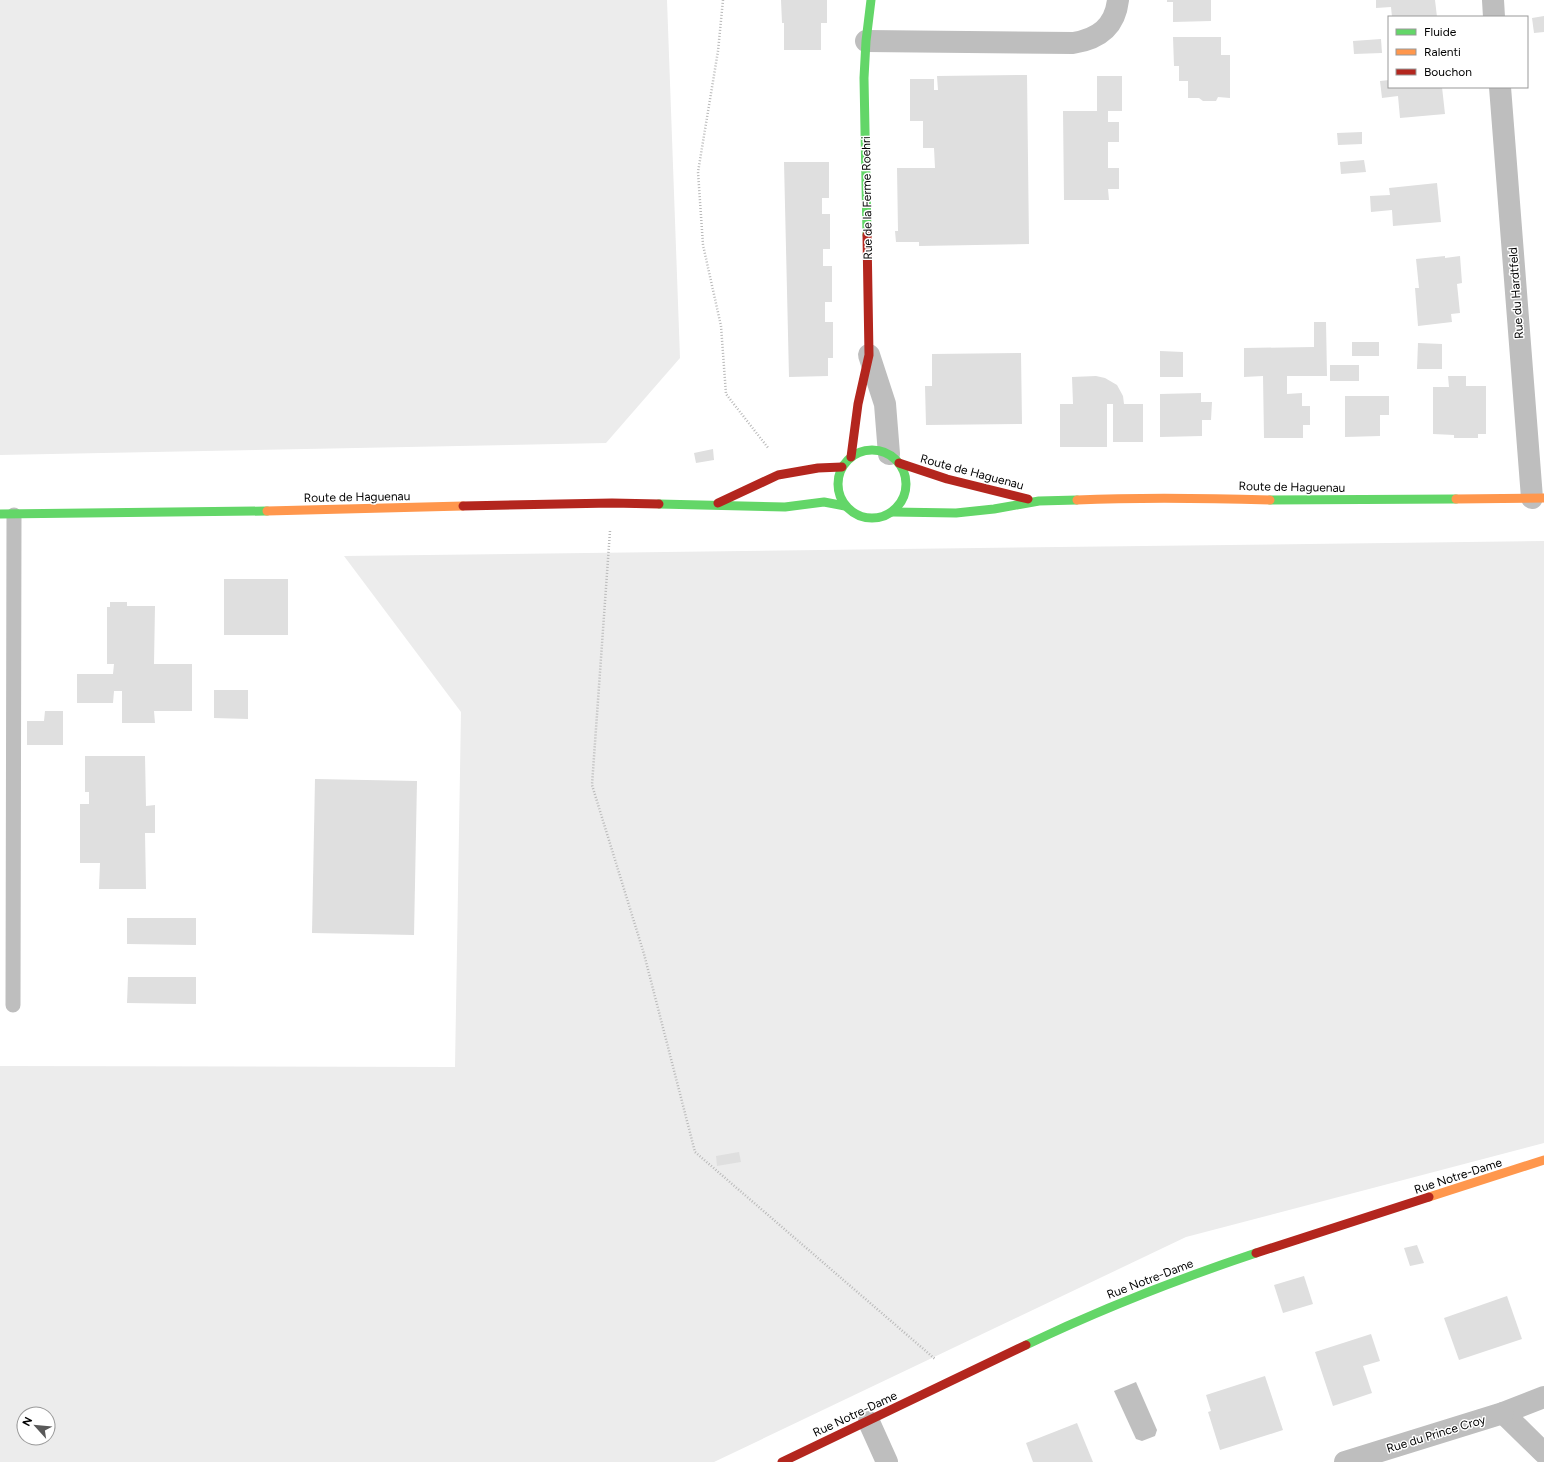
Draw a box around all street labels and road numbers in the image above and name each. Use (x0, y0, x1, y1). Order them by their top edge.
street label: Rue de la Ferme Roehri (859, 136, 875, 260)
street label: Rue du Hardtfeld (1506, 247, 1526, 339)
street label: Route de Haguenau (919, 451, 1025, 493)
street label: Route de Haguenau (1239, 479, 1345, 495)
street label: Route de Haguenau (304, 489, 410, 505)
street label: Rue Notre-Dame (1412, 1155, 1504, 1197)
street label: Rue Notre-Dame (1105, 1256, 1196, 1302)
street label: Rue Notre-Dame (811, 1388, 900, 1440)
street label: Rue du Prince Croy (1385, 1412, 1488, 1456)

